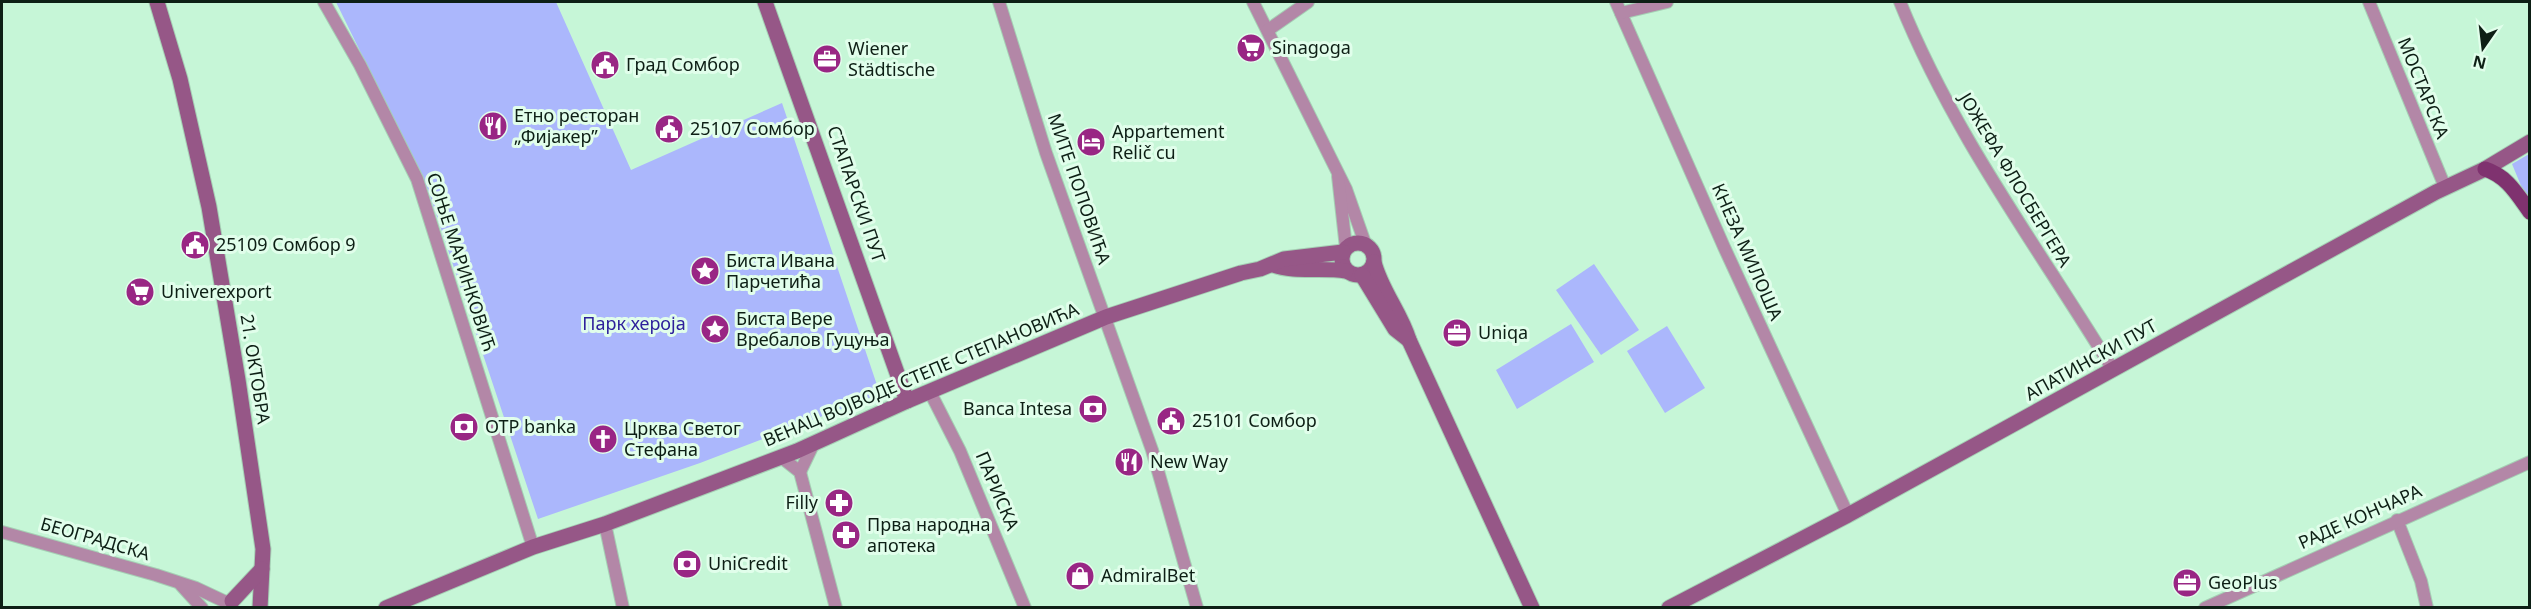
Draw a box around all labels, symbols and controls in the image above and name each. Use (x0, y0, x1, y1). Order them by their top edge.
north arrow (2453, 18, 2513, 78)
supermarket icon: Sinagoga (1235, 32, 1267, 64)
street label: МОСТАРСКА (2393, 34, 2455, 142)
place label: Sinagoga (1272, 35, 1351, 59)
place label: Wiener Städtische (848, 36, 935, 81)
office icon: Wiener Städtische (811, 43, 843, 75)
public building icon: Град Сомбор (589, 49, 621, 81)
text: N (2470, 50, 2488, 75)
place label: Град Сомбор (626, 52, 740, 76)
street label: ЈОЖЕФА ФЛОСБЕРГЕРА (1953, 86, 2078, 272)
place label: Етно ресторан „Фијакер” (514, 103, 639, 148)
restaurant icon: Етно ресторан „Фијакер” (477, 110, 509, 142)
street label: МИТЕ ПОПОВИЋА (1043, 110, 1117, 268)
public building icon: 25107 Сомбор (653, 113, 685, 145)
place label: 25107 Сомбор (690, 116, 815, 140)
place label: Appartement Relič cu (1112, 119, 1225, 164)
street label: СТАПАРСКИ ПУТ (822, 122, 892, 265)
hotel icon: Appartement Relič cu (1075, 126, 1107, 158)
street label: СОЊЕ МАРИНКОВИЋ (422, 169, 502, 354)
street label: КНЕЗА МИЛОША (1707, 179, 1789, 324)
public building icon: 25109 Сомбор 9 (179, 229, 211, 261)
place label: 25109 Сомбор 9 (216, 232, 356, 256)
place label: Биста Ивана Парчетића (726, 248, 835, 293)
place icon: Биста Ивана Парчетића (689, 255, 721, 287)
supermarket icon: Univerexport (124, 276, 156, 308)
place label: Univerexport (161, 279, 272, 303)
street label: ВЕНАЦ ВОЈВОДЕ СТЕПЕ СТЕПАНОВИЋА (759, 296, 1082, 452)
place label: Биста Вере Вребалов Гуцуња (736, 306, 890, 351)
park label: Парк хероја (582, 311, 686, 335)
street label: 21. ОКТОБРА (235, 312, 277, 426)
place icon: Биста Вере Вребалов Гуцуња (699, 313, 731, 345)
street label: АПАТИНСКИ ПУТ (2020, 313, 2161, 405)
office icon: Uniqa (1441, 317, 1473, 349)
place label: Uniqa (1478, 320, 1528, 344)
bank icon: Banca Intesa (1077, 393, 1109, 425)
place label: Banca Intesa (963, 396, 1072, 420)
public building icon: 25101 Сомбор (1155, 405, 1187, 437)
place label: 25101 Сомбор (1192, 408, 1317, 432)
bank icon: OTP banka (448, 411, 480, 443)
place label: OTP banka (485, 414, 576, 438)
place label: Црква Светог Стефана (624, 416, 741, 461)
church icon: Црква Светог Стефана (587, 423, 619, 455)
restaurant icon: New Way (1113, 446, 1145, 478)
street label: ПАРИСКА (971, 448, 1025, 534)
place label: New Way (1150, 449, 1229, 473)
street label: РАДЕ КОНЧАРА (2294, 478, 2425, 554)
pharmacy icon: Filly (823, 487, 855, 519)
place label: Filly (786, 490, 819, 514)
street label: БЕОГРАДСКА (38, 511, 153, 565)
place label: Прва народна апотека (867, 512, 990, 557)
pharmacy icon: Прва народна апотека (830, 519, 862, 551)
bank icon: UniCredit (671, 548, 703, 580)
place label: UniCredit (708, 551, 788, 575)
shop icon: AdmiralBet (1064, 560, 1096, 592)
place label: AdmiralBet (1101, 563, 1196, 587)
office icon: GeoPlus (2171, 567, 2203, 599)
place label: GeoPlus (2208, 570, 2277, 594)

